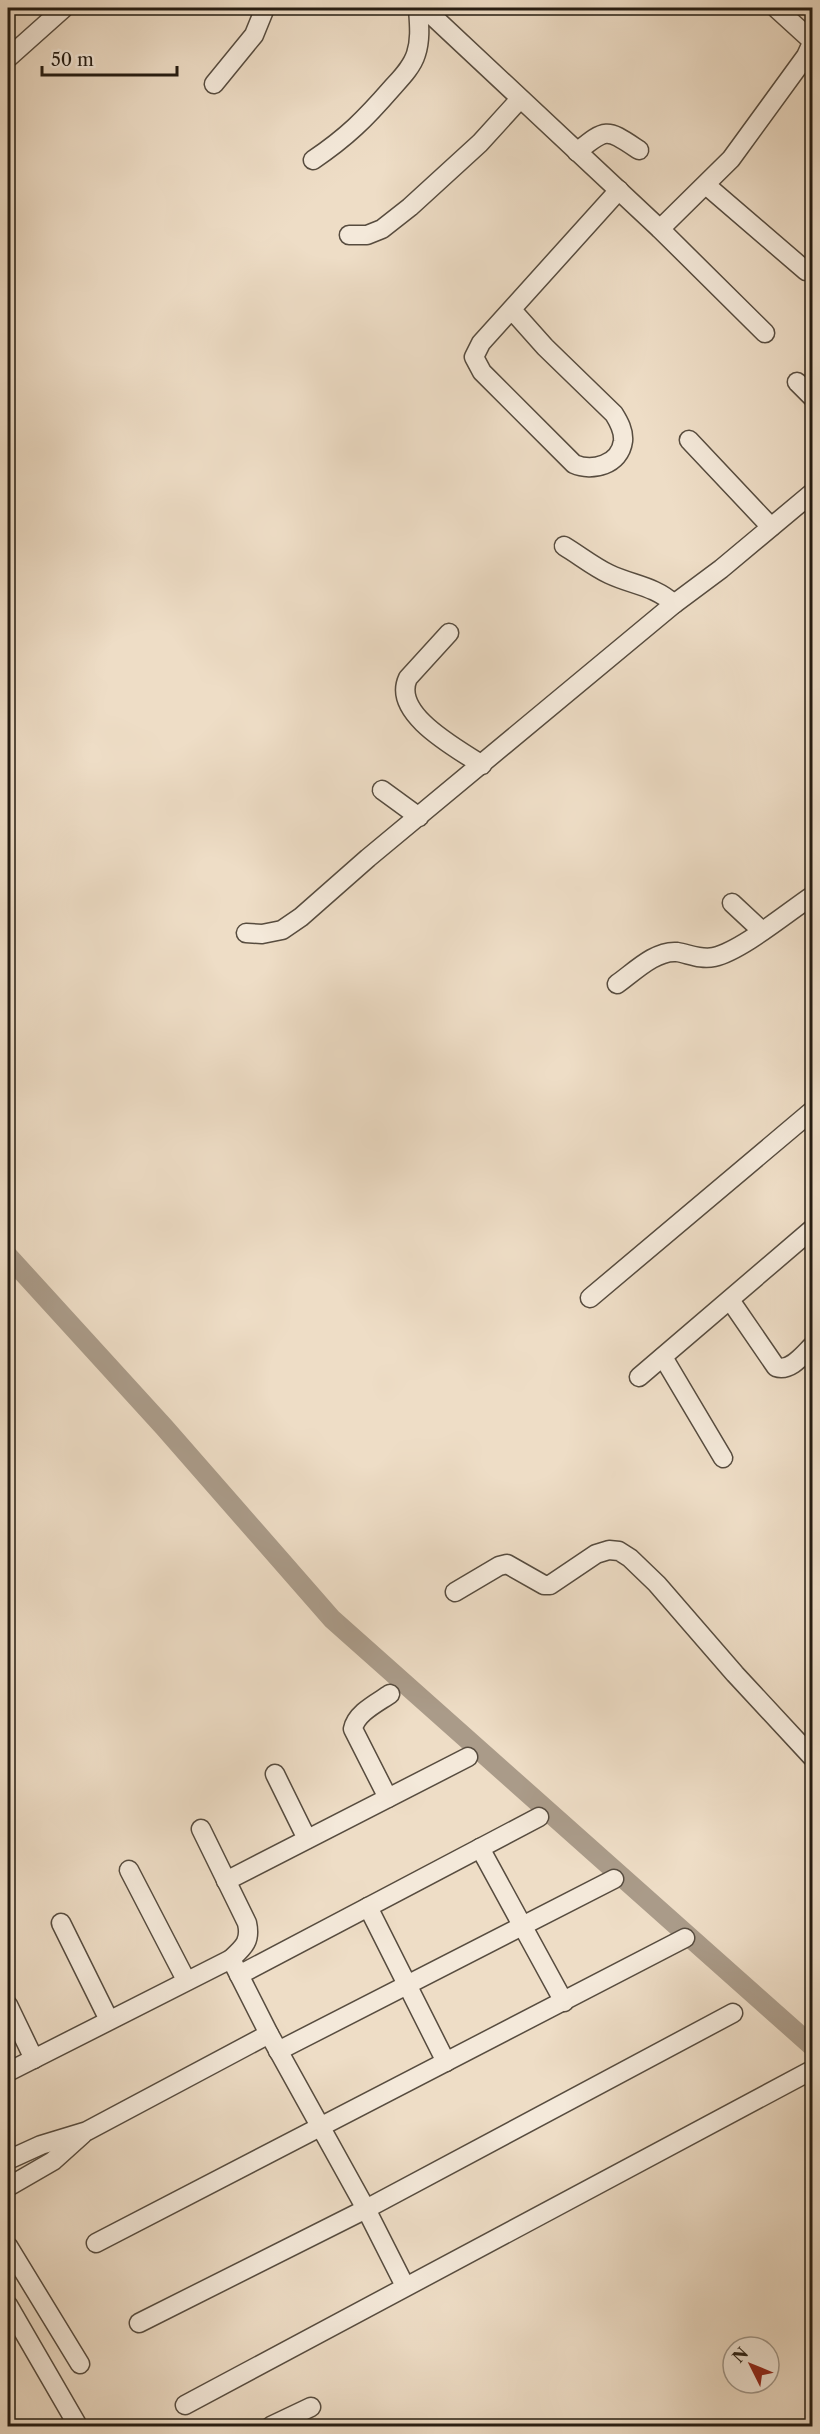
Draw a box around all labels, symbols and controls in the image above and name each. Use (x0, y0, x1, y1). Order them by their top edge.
scale bar (42, 39, 177, 77)
text: 50 m (51, 49, 94, 71)
north arrow (721, 2335, 781, 2395)
text: N (728, 2343, 752, 2367)

